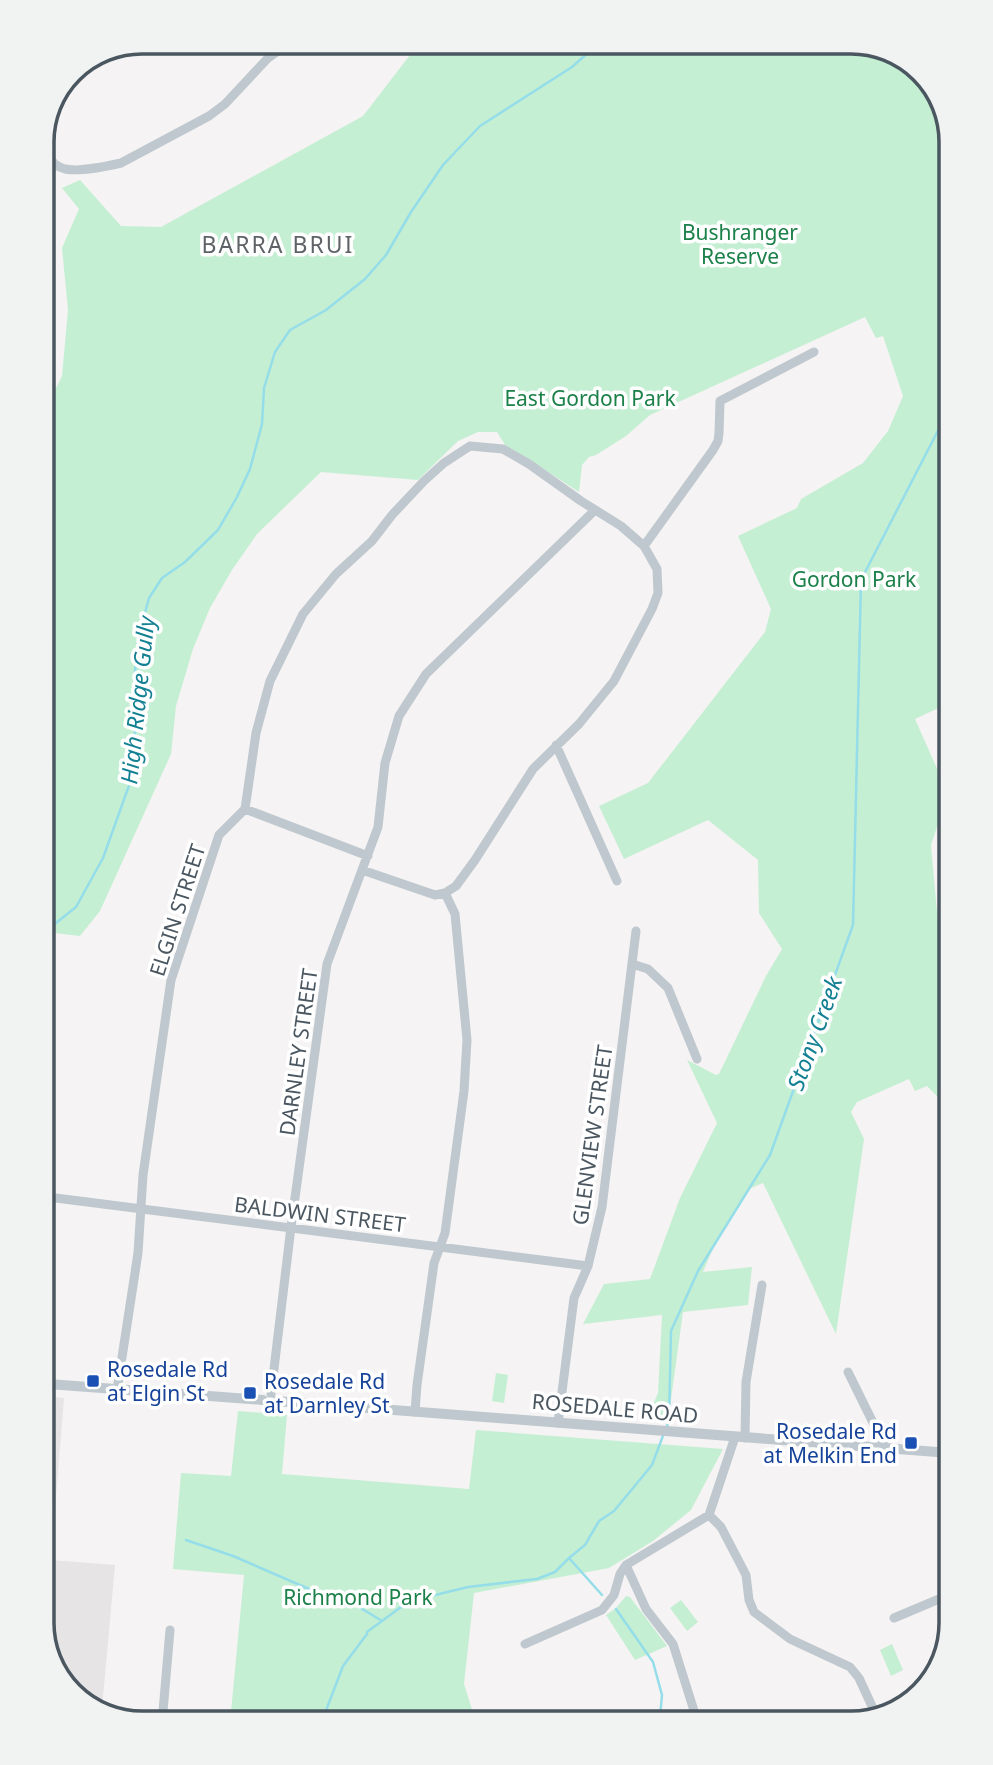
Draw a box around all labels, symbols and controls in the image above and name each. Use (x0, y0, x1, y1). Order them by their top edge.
park label: Bushranger Reserve (682, 218, 798, 270)
district label: BARRA BRUI (202, 228, 354, 260)
park label: East Gordon Park (504, 384, 676, 412)
park label: Gordon Park (792, 565, 917, 593)
water label: High Ridge Gully (112, 613, 162, 786)
street label: ELGIN STREET (142, 840, 212, 980)
street label: DARNLEY STREET (272, 966, 324, 1137)
water label: Stony Creek (779, 970, 850, 1094)
street label: GLENVIEW STREET (565, 1043, 619, 1227)
street label: BALDWIN STREET (233, 1190, 408, 1238)
place label: Rosedale Rd at Elgin St (107, 1355, 228, 1407)
place label: Rosedale Rd at Darnley St (264, 1367, 390, 1419)
marker: Rosedale Rd at Elgin St (85, 1373, 101, 1389)
marker: Rosedale Rd at Darnley St (242, 1385, 258, 1401)
street label: ROSEDALE ROAD (531, 1387, 699, 1429)
place label: Rosedale Rd at Melkin End (763, 1417, 897, 1469)
marker: Rosedale Rd at Melkin End (903, 1435, 919, 1451)
park label: Richmond Park (283, 1583, 434, 1611)

